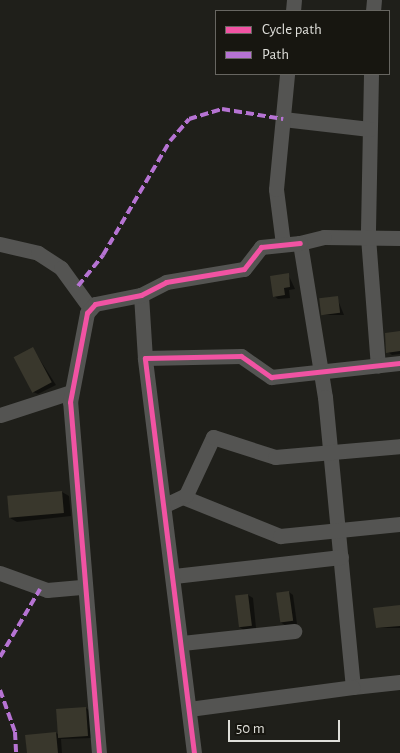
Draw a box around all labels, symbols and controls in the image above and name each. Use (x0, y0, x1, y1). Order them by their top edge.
legend (215, 10, 390, 75)
text: Cycle path (262, 22, 322, 37)
text: Path (262, 47, 289, 62)
scale bar (230, 710, 342, 742)
text: 50 m (236, 721, 265, 736)

